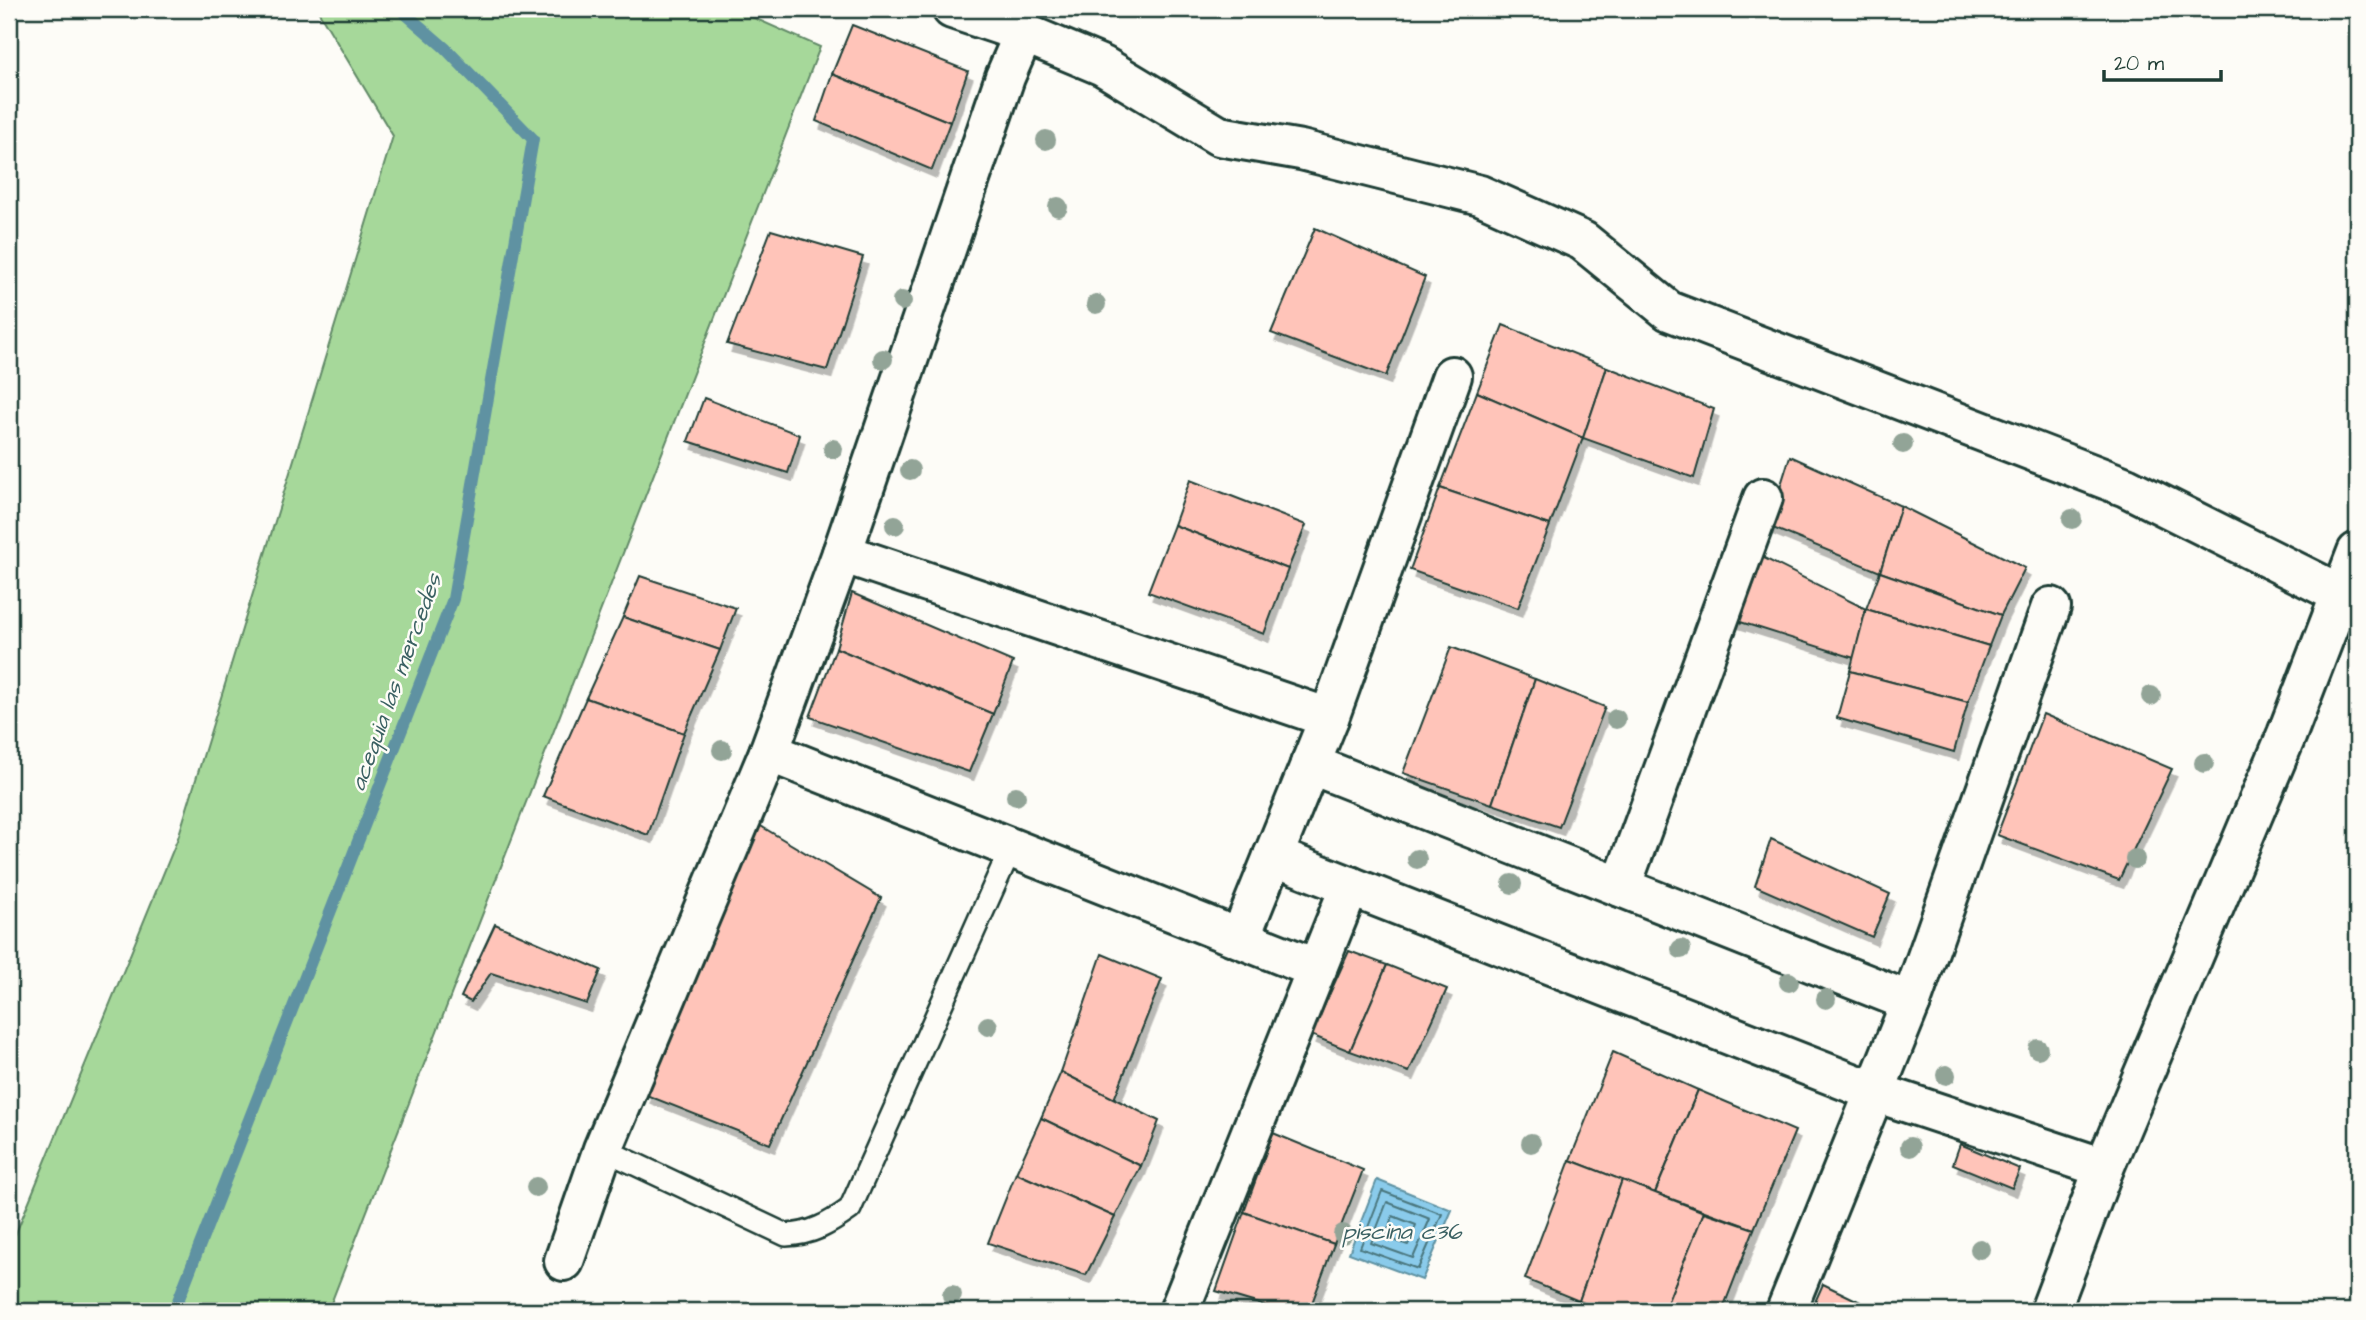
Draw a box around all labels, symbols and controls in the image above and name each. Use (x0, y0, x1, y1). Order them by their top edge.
scale bar (2104, 38, 2221, 82)
text: 20 m (2114, 49, 2165, 78)
water label: acequia las mercedes (342, 568, 451, 795)
water label: piscina c36 (1342, 1216, 1463, 1248)

